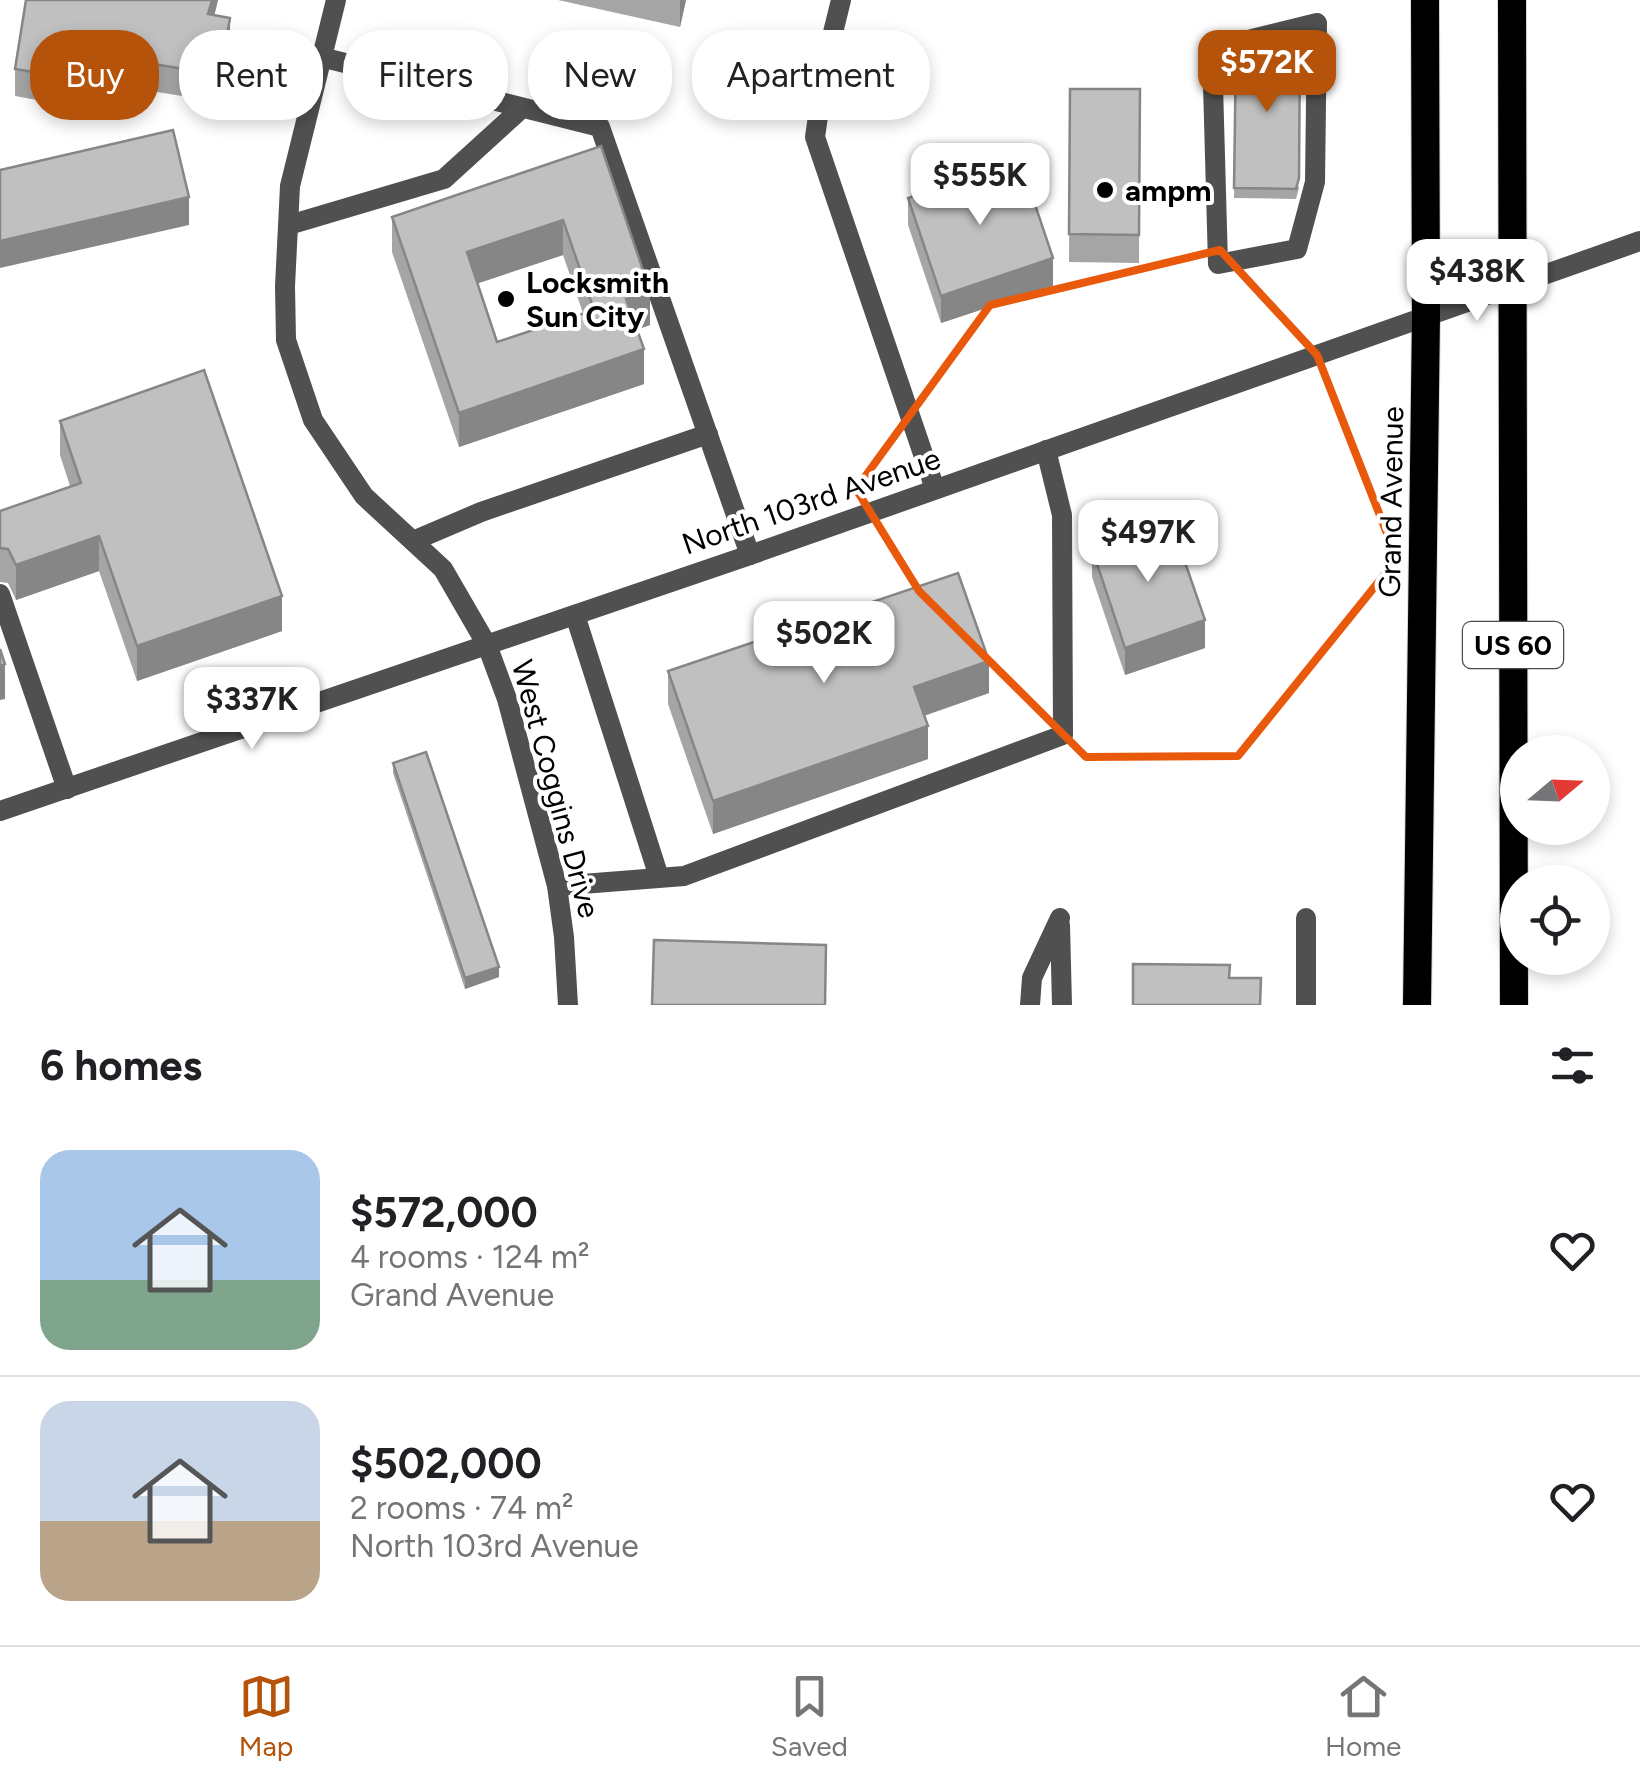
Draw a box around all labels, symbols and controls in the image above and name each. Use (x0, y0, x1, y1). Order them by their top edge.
chip: Buy (30, 30, 159, 120)
chip: Rent (179, 30, 323, 120)
chip: Filters (343, 30, 508, 120)
chip: New (528, 30, 672, 120)
chip: Apartment (692, 30, 930, 120)
pin: $572K (1197, 30, 1337, 115)
text: $572K (1220, 43, 1314, 81)
pin: $555K (910, 143, 1050, 228)
text: $555K (933, 156, 1027, 194)
place label: ampm (1125, 172, 1211, 209)
marker: ampm (1094, 179, 1116, 201)
pin: $438K (1407, 239, 1547, 324)
text: $438K (1429, 252, 1525, 290)
place label: Locksmith Sun City (526, 264, 669, 335)
marker: Locksmith Sun City (495, 288, 517, 310)
street label: Grand Avenue (1371, 406, 1411, 598)
street label: North 103rd Avenue (677, 439, 945, 563)
pin: $497K (1078, 500, 1218, 585)
text: $497K (1100, 513, 1196, 551)
pin: $502K (754, 601, 894, 686)
text: $502K (776, 614, 872, 652)
road number: US 60 (1463, 622, 1563, 668)
street label: West Coggins Drive (504, 656, 608, 922)
pin: $337K (182, 667, 322, 752)
text: $337K (206, 680, 298, 718)
north arrow (1500, 735, 1610, 845)
map controls (1500, 735, 1610, 975)
button: locate (1500, 865, 1610, 975)
icon: filters (1545, 1038, 1600, 1093)
text: 6 homes (40, 1040, 202, 1091)
text: $572,000 (350, 1187, 538, 1238)
icon: home (120, 1190, 240, 1310)
icon: heart (1545, 1223, 1600, 1278)
text: 4 rooms · 124 m² (350, 1238, 589, 1276)
text: Grand Avenue (350, 1276, 554, 1314)
text: $502,000 (350, 1438, 542, 1489)
icon: home (120, 1441, 240, 1561)
icon: heart (1545, 1474, 1600, 1529)
text: 2 rooms · 74 m² (350, 1489, 574, 1527)
text: North 103rd Avenue (350, 1527, 639, 1565)
tab: Map (239, 1669, 294, 1763)
tab: Saved (771, 1669, 848, 1763)
tab: Home (1325, 1669, 1401, 1763)

